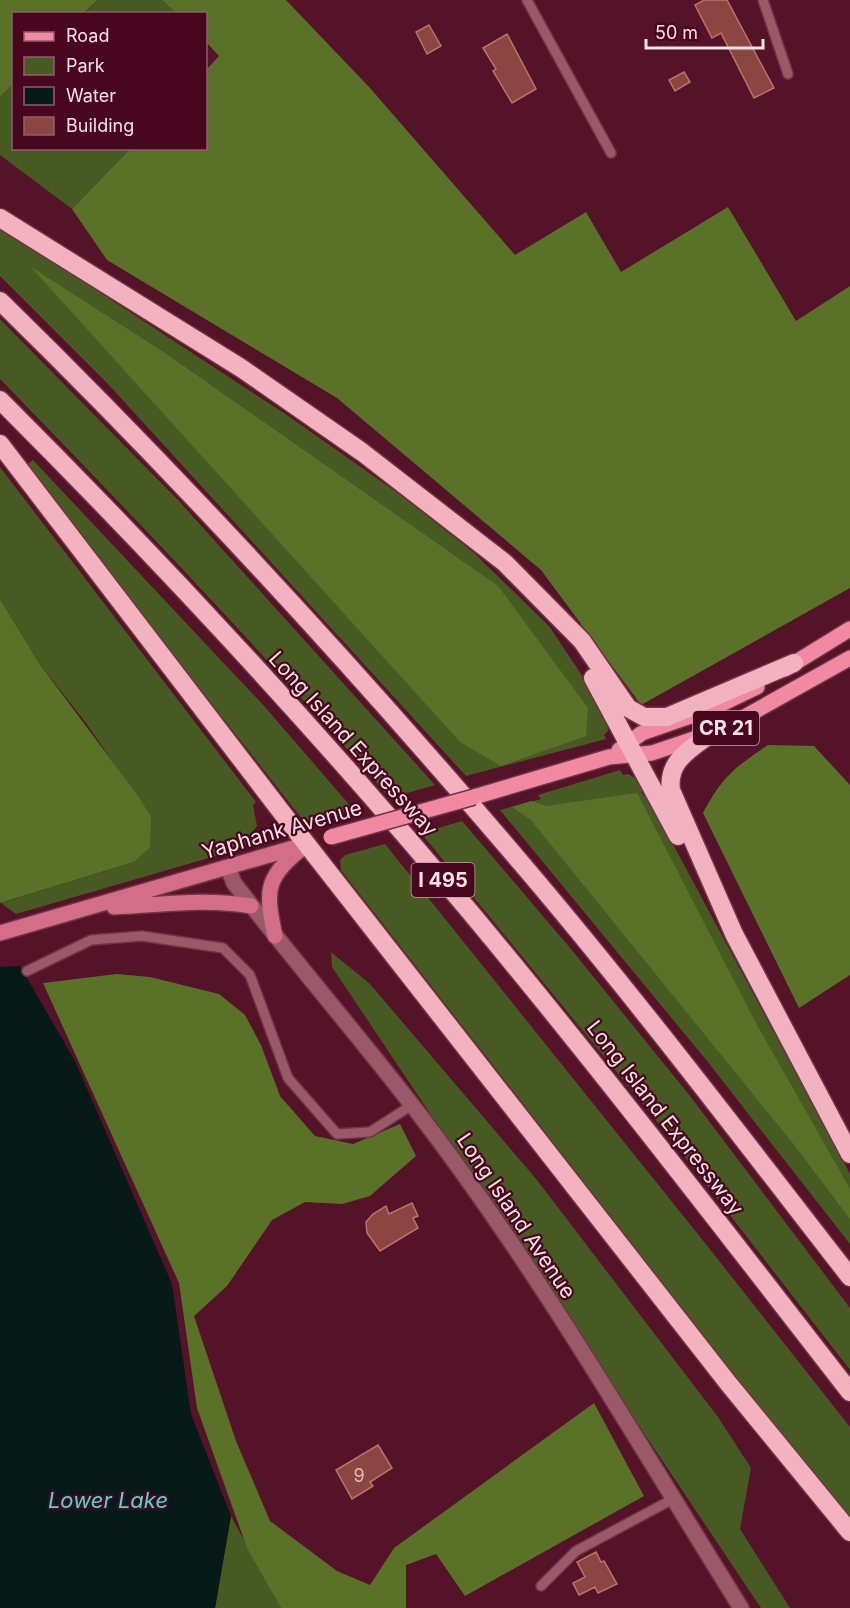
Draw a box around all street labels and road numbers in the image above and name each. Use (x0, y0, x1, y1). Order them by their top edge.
street label: Long Island Expressway (264, 646, 443, 841)
road number: CR 21 (693, 711, 759, 745)
street label: Yaphank Avenue (199, 795, 365, 864)
road number: I 495 (412, 863, 474, 897)
street label: Long Island Expressway (582, 1016, 749, 1220)
street label: Long Island Avenue (452, 1128, 581, 1303)

